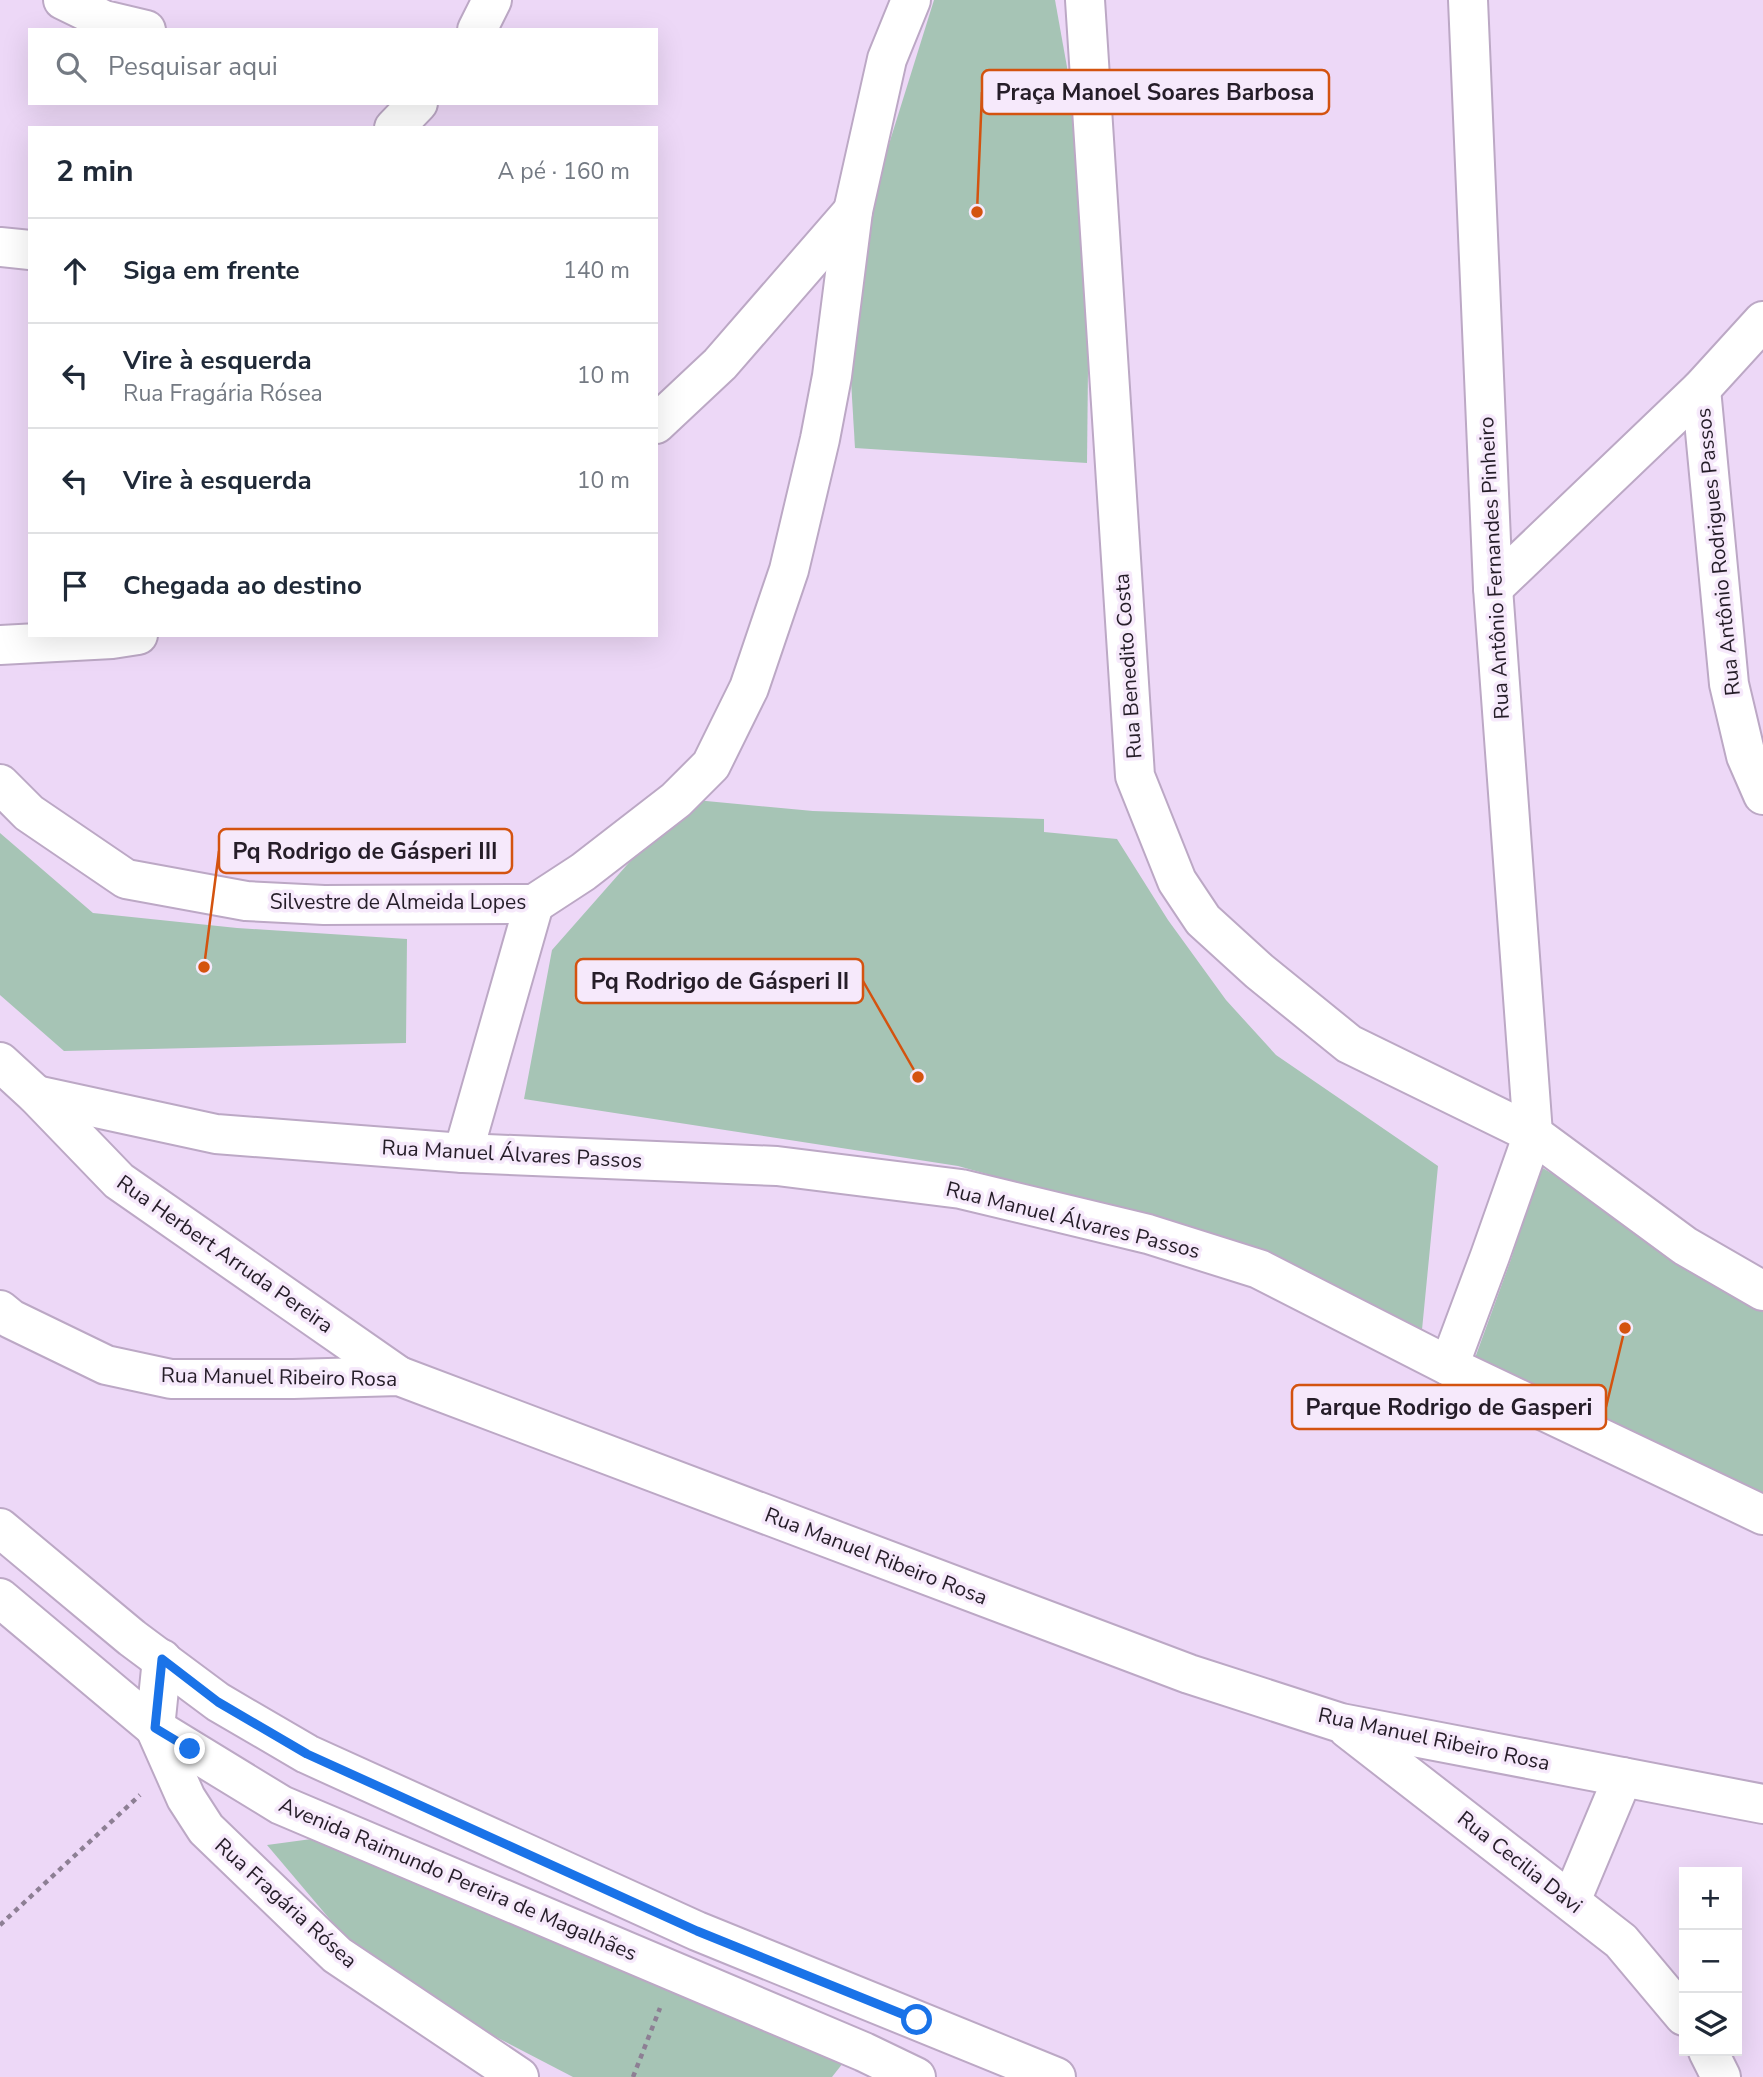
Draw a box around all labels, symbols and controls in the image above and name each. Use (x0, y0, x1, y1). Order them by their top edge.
search box (28, 28, 658, 105)
icon: search (52, 48, 90, 86)
text: Pesquisar aqui (108, 49, 278, 84)
callout: Praça Manoel Soares Barbosa (982, 70, 1329, 114)
text: Praça Manoel Soares Barbosa (996, 77, 1314, 108)
text: 2 min (56, 151, 134, 192)
text: A pé · 160 m (498, 156, 630, 187)
icon: ahead (56, 252, 94, 290)
text: Siga em frente (123, 253, 300, 288)
text: 140 m (563, 255, 630, 286)
text: Vire à esquerda (123, 343, 312, 378)
icon: left (56, 357, 94, 395)
text: 10 m (577, 360, 630, 391)
text: Rua Fragária Rósea (123, 378, 323, 409)
street label: Rua Antônio Rodrigues Passos (1689, 407, 1747, 697)
street label: Rua Antônio Fernandes Pinheiro (1472, 416, 1516, 720)
icon: left (56, 462, 94, 500)
text: Vire à esquerda (123, 463, 312, 498)
text: 10 m (577, 465, 630, 496)
icon: arrive (56, 567, 94, 605)
text: Chegada ao destino (123, 568, 362, 603)
street label: Rua Benedito Costa (1108, 572, 1148, 760)
callout: Pq Rodrigo de Gásperi III (219, 829, 512, 873)
text: Pq Rodrigo de Gásperi III (232, 836, 498, 867)
street label: Silvestre de Almeida Lopes (270, 888, 526, 916)
callout: Pq Rodrigo de Gásperi II (576, 959, 863, 1003)
text: Pq Rodrigo de Gásperi II (591, 966, 849, 997)
street label: Rua Manuel Álvares Passos (381, 1133, 643, 1175)
street label: Rua Herbert Arruda Pereira (111, 1169, 339, 1339)
street label: Rua Manuel Álvares Passos (943, 1175, 1203, 1265)
street label: Rua Manuel Ribeiro Rosa (161, 1361, 397, 1393)
callout: Parque Rodrigo de Gasperi (1292, 1385, 1606, 1429)
text: Parque Rodrigo de Gasperi (1306, 1392, 1592, 1423)
street label: Rua Manuel Ribeiro Rosa (761, 1501, 991, 1611)
street label: Rua Manuel Ribeiro Rosa (1316, 1701, 1552, 1777)
route end (174, 1733, 205, 1764)
street label: Avenida Raimundo Pereira de Magalhães (275, 1791, 641, 1967)
street label: Rua Cecilia Davi (1452, 1804, 1588, 1920)
street label: Rua Fragária Rósea (209, 1832, 363, 1974)
map controls (1679, 1867, 1742, 2056)
button: + (1679, 1867, 1742, 1930)
button: − (1679, 1930, 1742, 1993)
button: layers (1679, 1993, 1742, 2056)
route start (901, 2004, 932, 2035)

